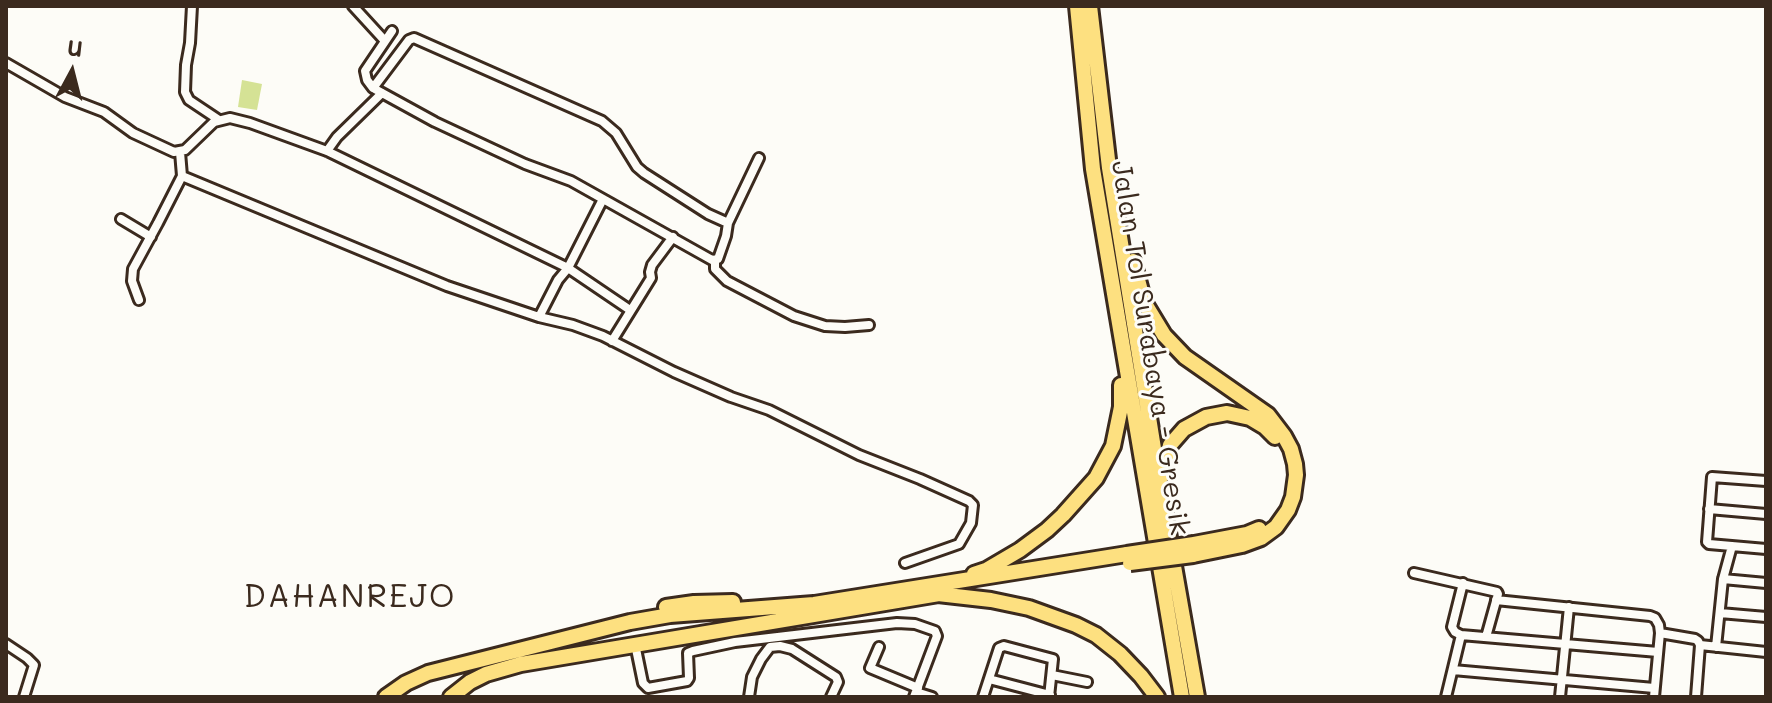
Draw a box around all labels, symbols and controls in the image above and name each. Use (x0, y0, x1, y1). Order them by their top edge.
north arrow (32, 32, 112, 112)
text: U (66, 32, 84, 63)
street label: Jalan Tol Surabaya - Gresik (1104, 158, 1196, 538)
district label: DAHANREJO (244, 578, 456, 616)

